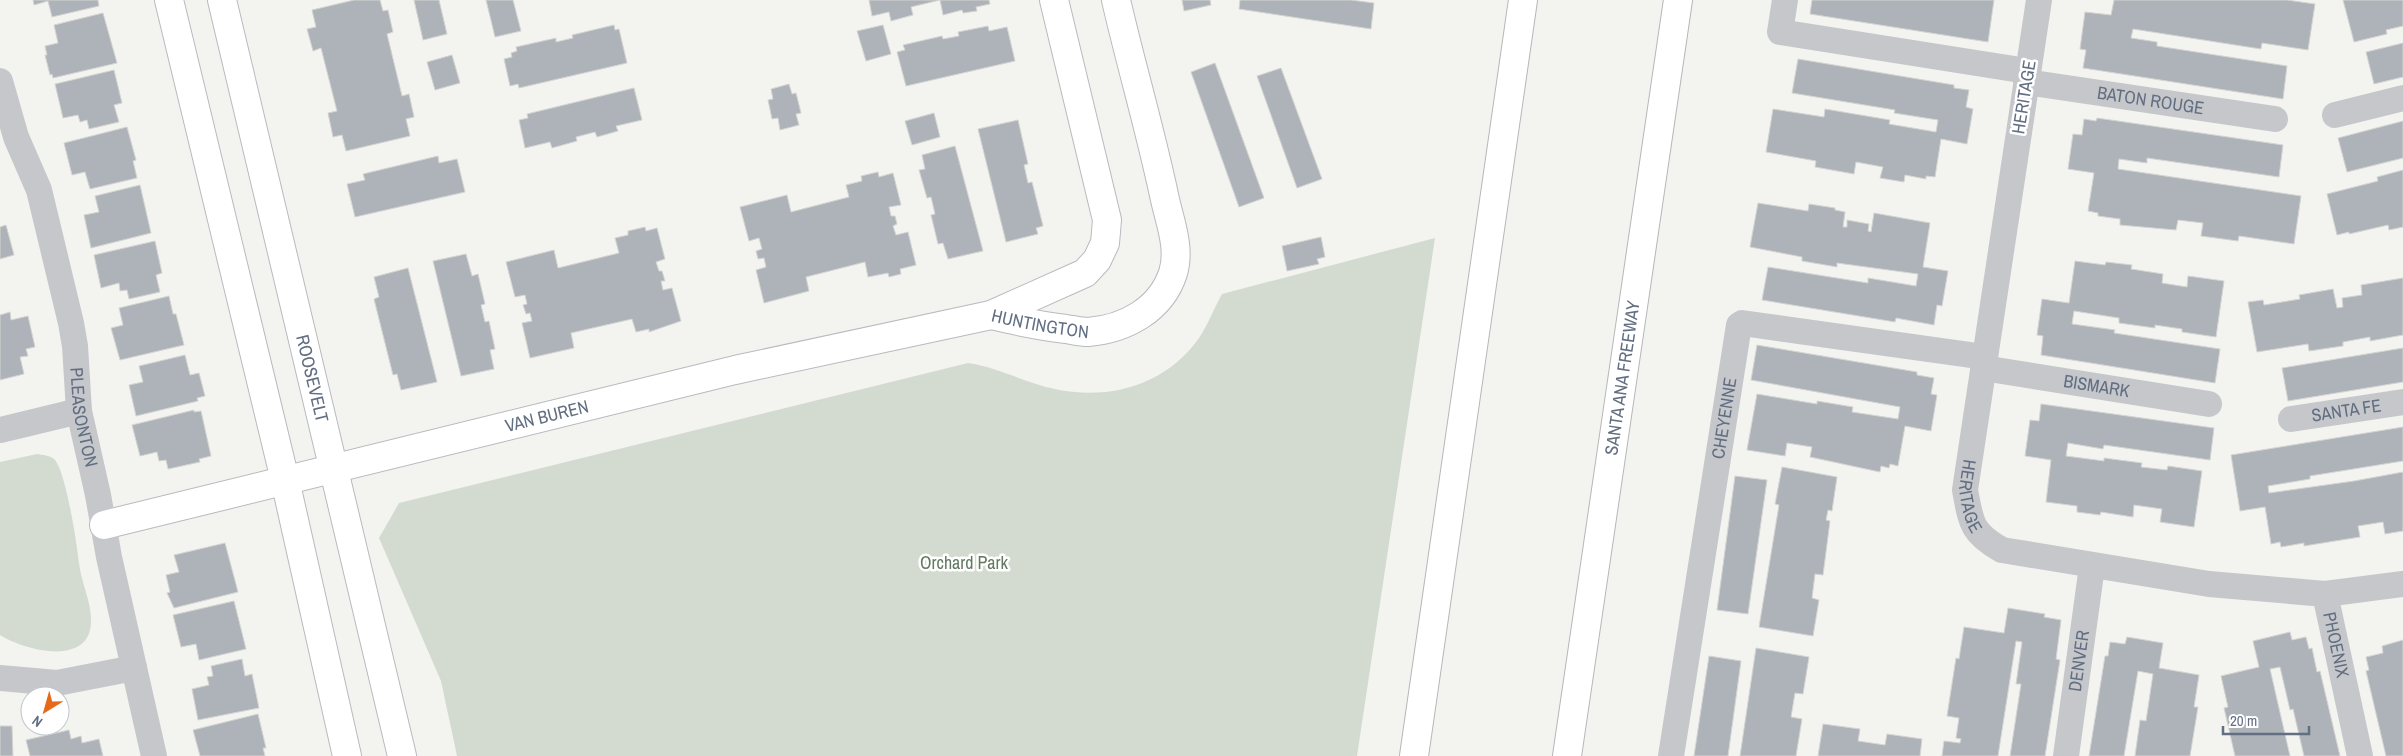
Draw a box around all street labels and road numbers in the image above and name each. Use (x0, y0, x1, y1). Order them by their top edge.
street label: HERITAGE (2005, 58, 2042, 136)
street label: BATON ROUGE (2096, 80, 2206, 120)
street label: SANTA ANA FREEWAY (1598, 299, 1646, 457)
street label: HUNTINGTON (989, 303, 1090, 344)
street label: ROOSEVELT (290, 332, 335, 425)
street label: PLEASONTON (64, 367, 104, 469)
street label: BISMARK (2062, 368, 2132, 403)
street label: CHEYENNE (1705, 376, 1743, 461)
street label: SANTA FE (2310, 392, 2383, 428)
street label: VAN BUREN (502, 393, 591, 438)
street label: HERITAGE (1953, 458, 1989, 538)
street label: PHOENIX (2317, 610, 2356, 680)
street label: DENVER (2062, 628, 2095, 693)

